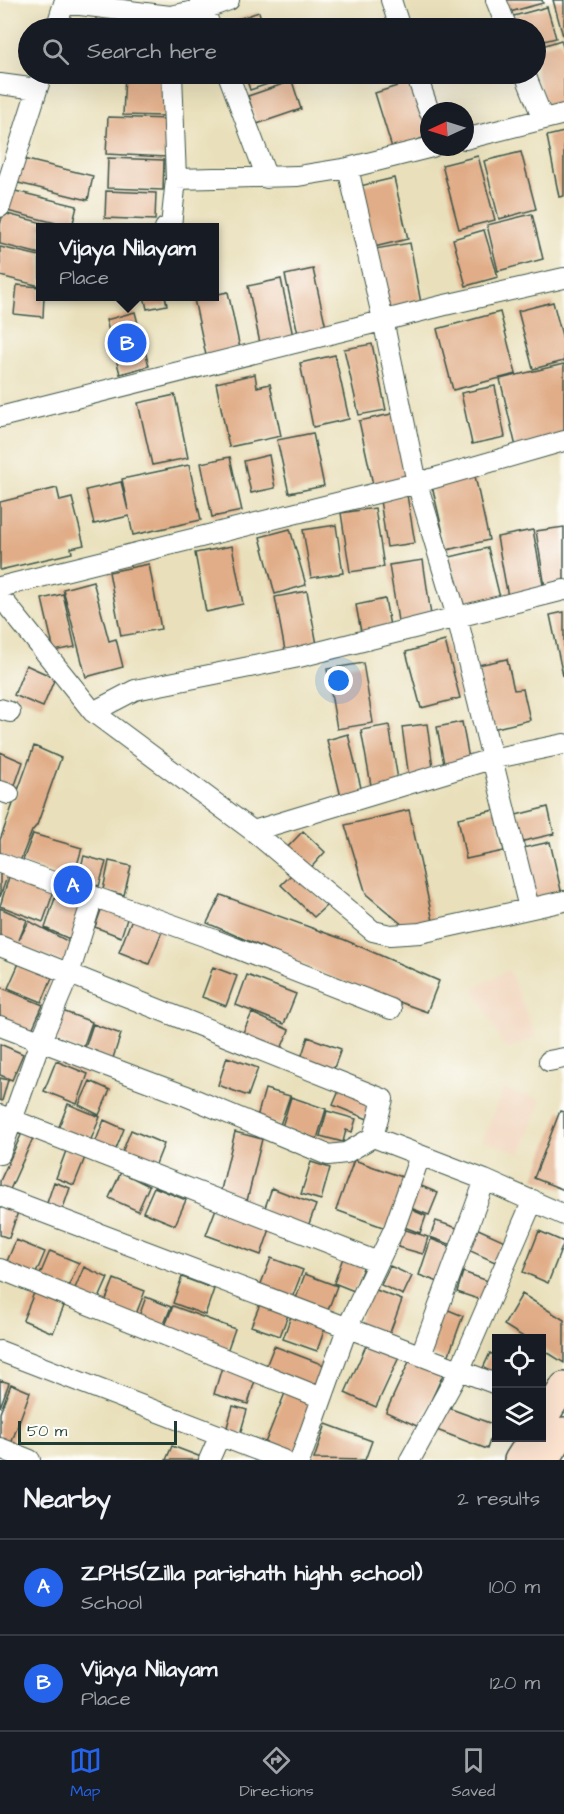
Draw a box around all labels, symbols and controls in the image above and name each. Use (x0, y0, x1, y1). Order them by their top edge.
search box (18, 18, 546, 84)
icon: search (39, 35, 72, 68)
text: Search here (87, 36, 217, 67)
north arrow (420, 102, 474, 156)
popup (36, 223, 219, 301)
text: Vijaya Nilayam (59, 233, 196, 264)
text: Place (59, 264, 109, 292)
pin: B (108, 320, 146, 366)
your location (324, 666, 353, 695)
pin: A (54, 862, 92, 908)
map controls (492, 1334, 546, 1442)
button: locate (492, 1334, 546, 1388)
button: layers (492, 1388, 546, 1442)
scale bar (18, 1418, 177, 1446)
text: 50 m (27, 1420, 67, 1442)
text: Nearby (24, 1481, 111, 1517)
text: 2 results (457, 1485, 540, 1513)
text: ZPHS(Zilla parishath highh school) (81, 1558, 422, 1589)
text: A (37, 1573, 50, 1601)
text: 100 m (489, 1573, 540, 1601)
text: School (81, 1589, 142, 1617)
text: Vijaya Nilayam (81, 1654, 217, 1685)
text: B (36, 1669, 51, 1697)
text: 120 m (490, 1669, 540, 1697)
text: Place (81, 1685, 131, 1713)
tab: Map (69, 1744, 102, 1802)
tab: Directions (240, 1744, 314, 1802)
tab: Saved (452, 1744, 495, 1802)

